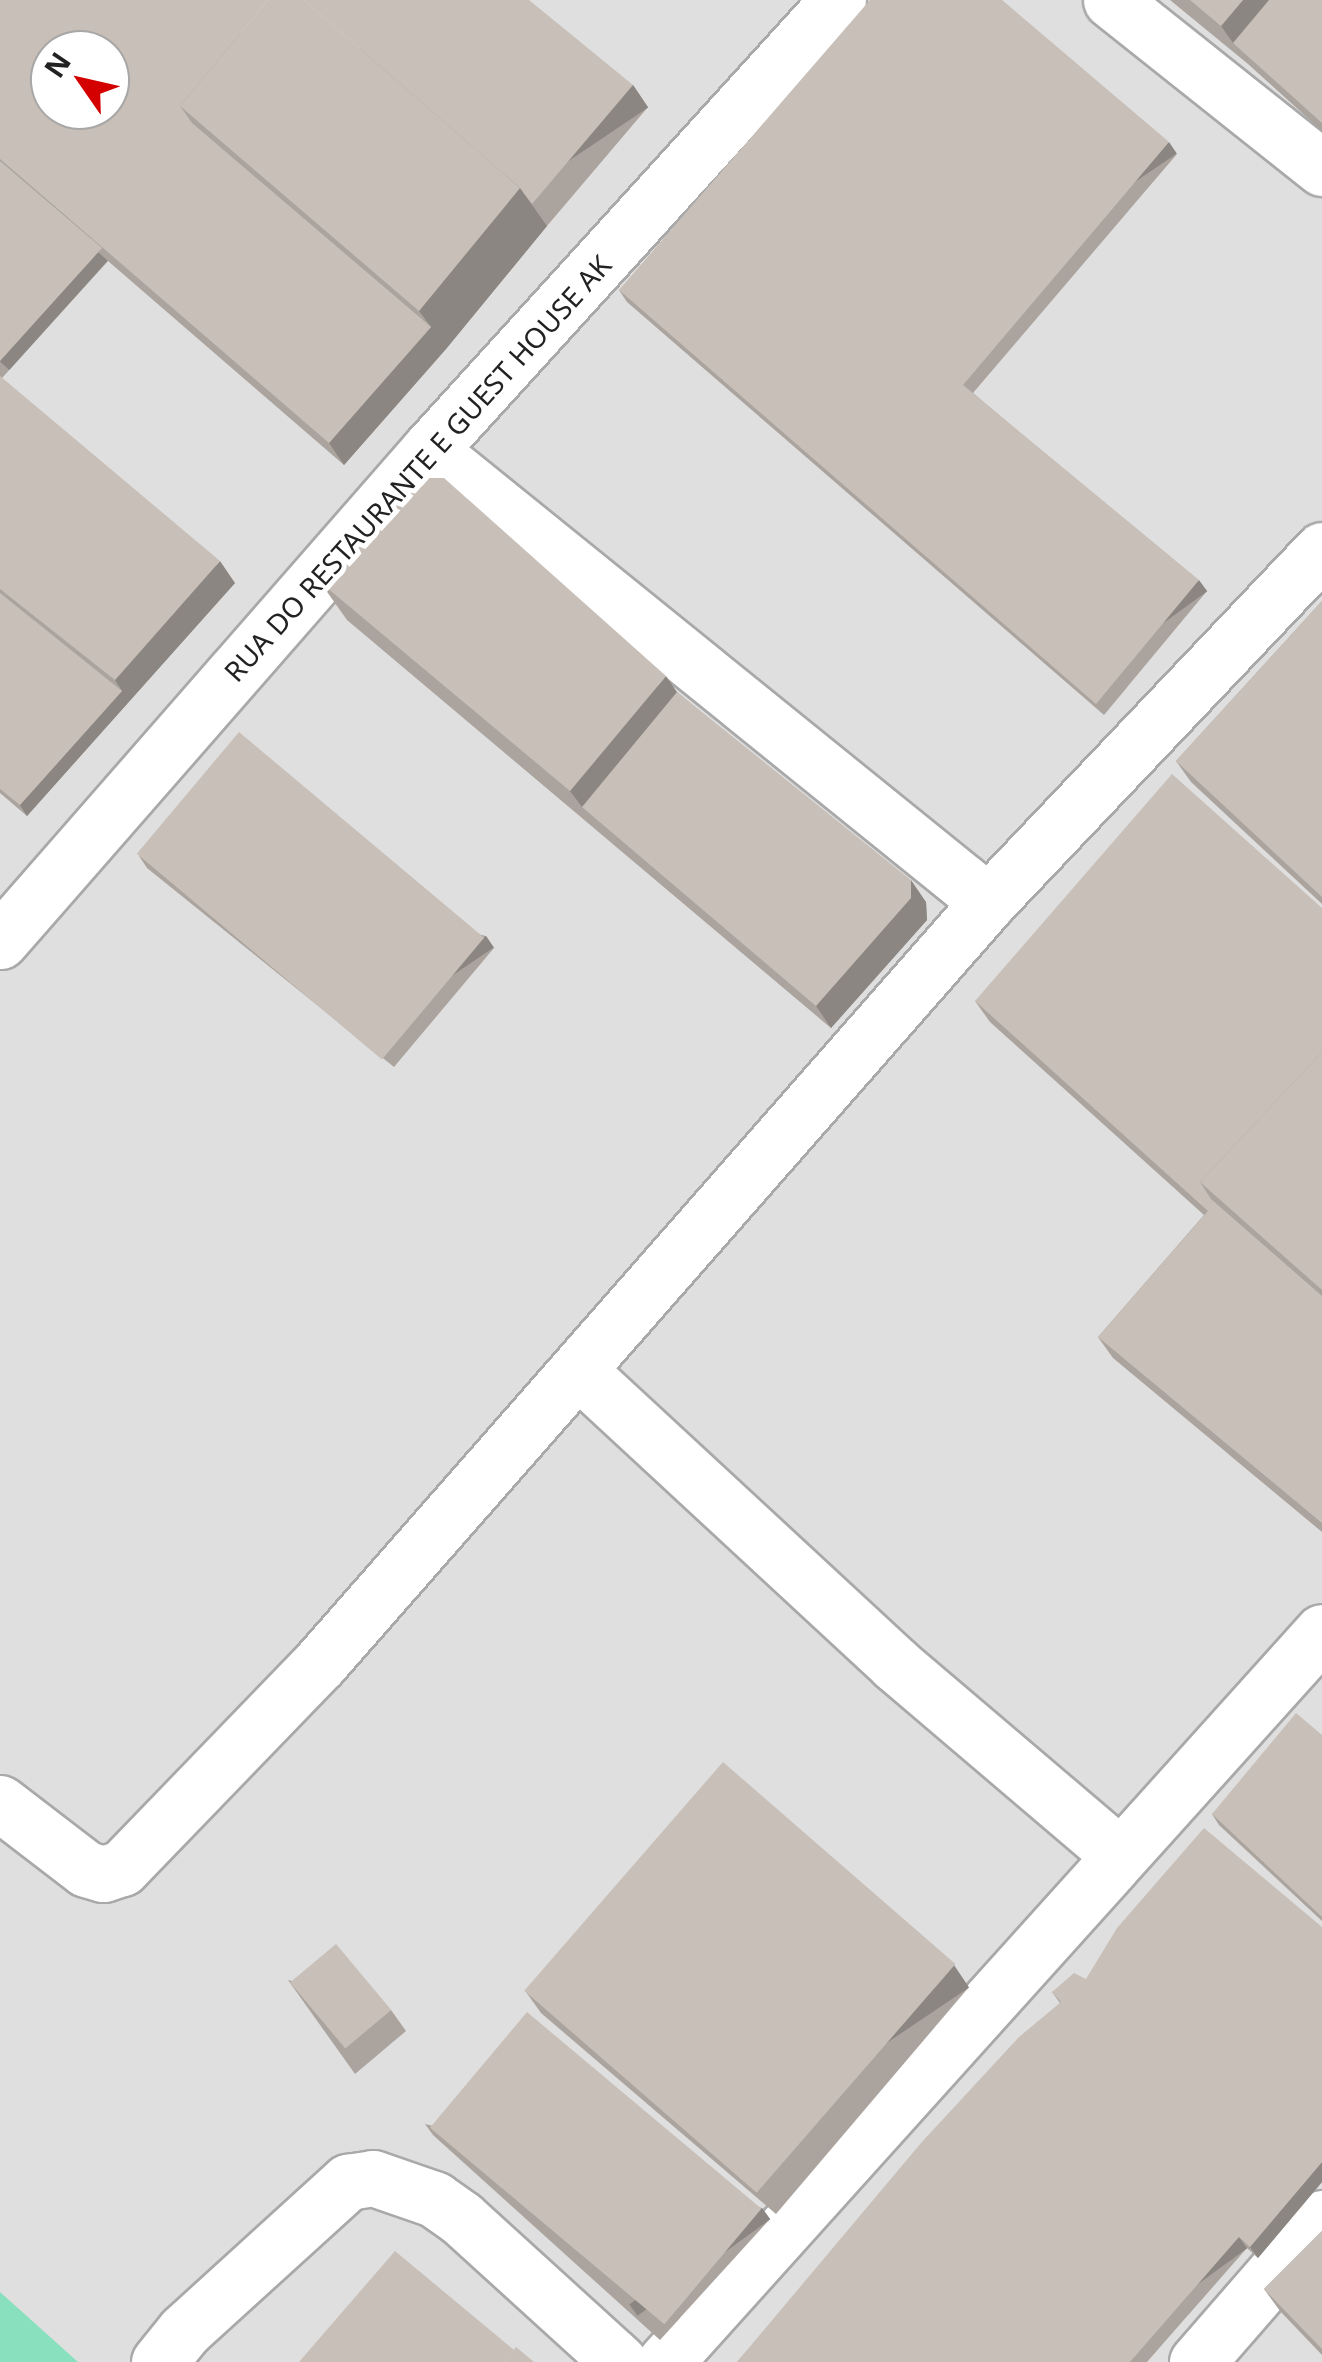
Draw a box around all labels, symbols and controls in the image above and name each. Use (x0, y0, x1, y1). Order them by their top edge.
north arrow (30, 30, 130, 130)
text: N (35, 44, 79, 84)
street label: RUA DO RESTAURANTE E GUEST HOUSE AK (217, 248, 617, 688)

